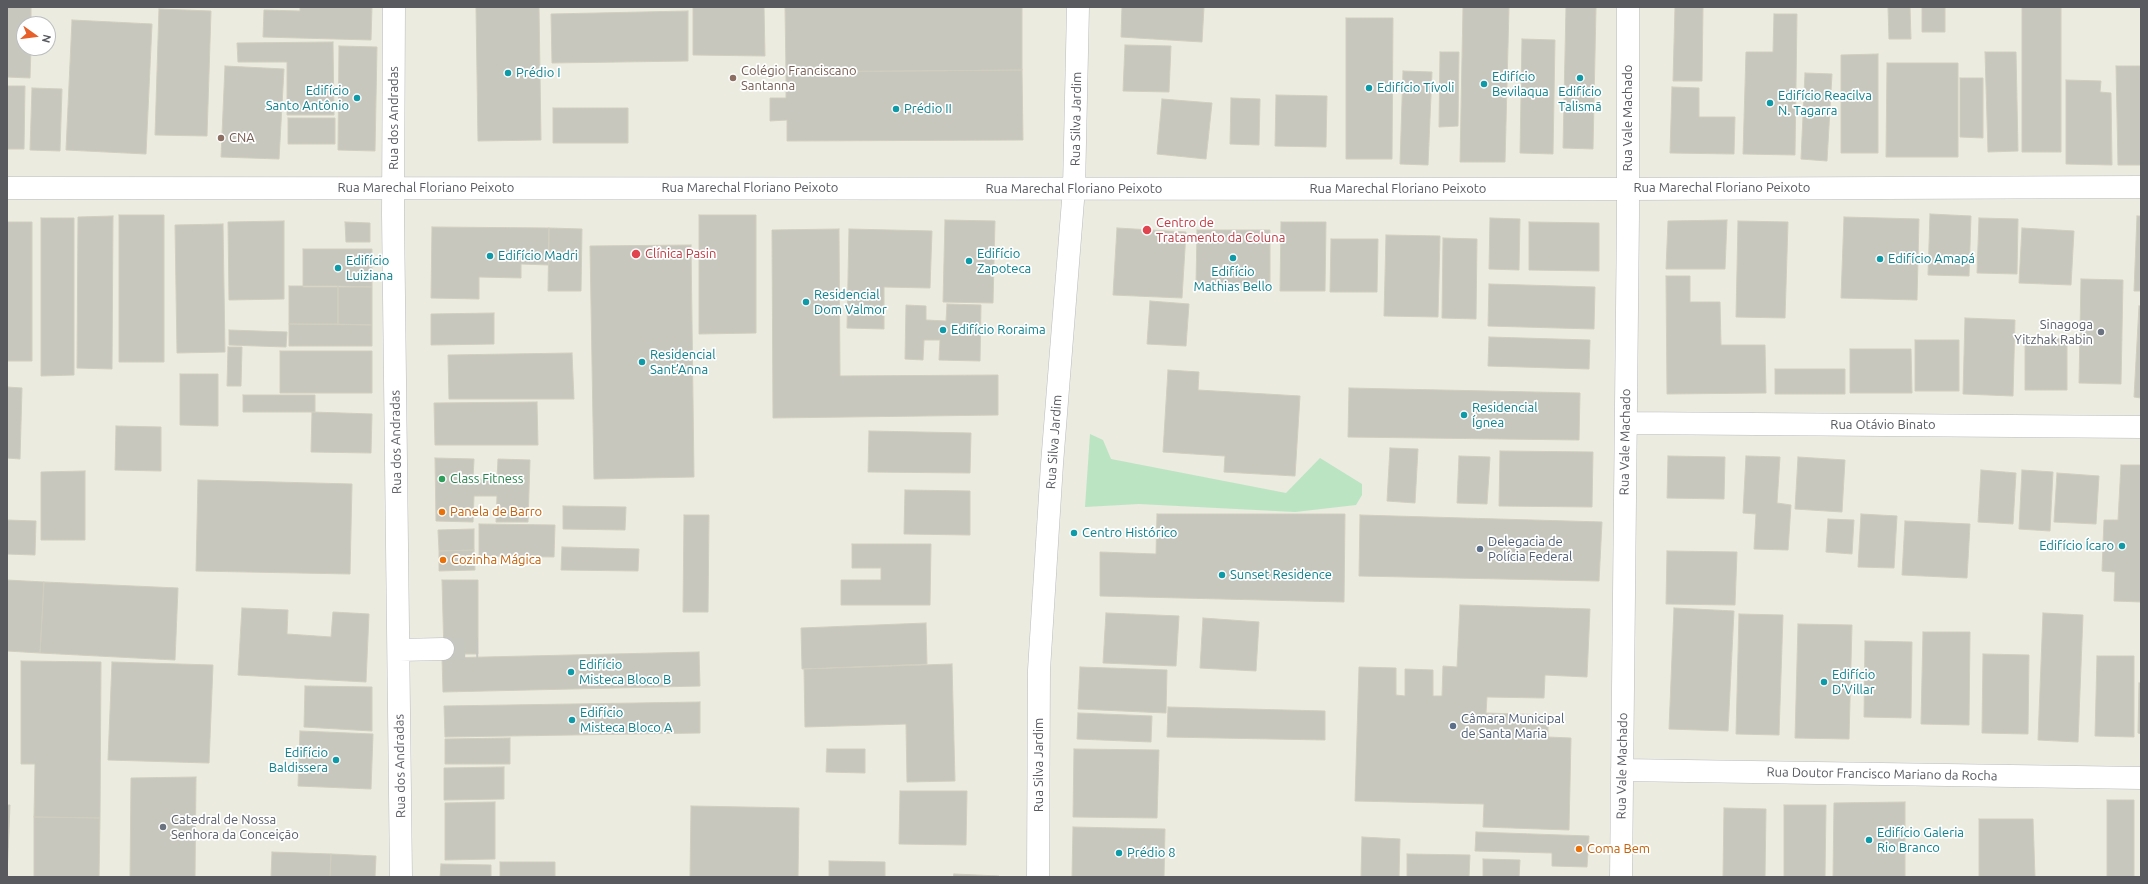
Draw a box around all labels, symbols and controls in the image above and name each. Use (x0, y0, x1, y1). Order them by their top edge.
north arrow (16, 16, 56, 56)
text: N (40, 33, 53, 44)
place label: Colégio Franciscano Santanna (741, 63, 857, 94)
place label: Prédio I (516, 65, 561, 81)
street label: Rua Vale Machado (1620, 65, 1636, 171)
street label: Rua dos Andradas (386, 66, 402, 170)
marker: Prédio I (503, 68, 513, 78)
place label: Edifício Bevilaqua (1492, 69, 1549, 100)
street label: Rua Silva Jardim (1067, 72, 1085, 166)
marker: Colégio Franciscano Santanna (728, 73, 738, 83)
marker: Edifício Talismã (1575, 73, 1585, 83)
marker: Edifício Bevilaqua (1479, 79, 1489, 89)
place label: Edifício Tívoli (1377, 80, 1454, 96)
place label: Edifício Santo Antônio (266, 83, 349, 114)
marker: Edifício Tívoli (1364, 83, 1374, 93)
place label: Edifício Talismã (1558, 84, 1602, 115)
place label: Edifício Reacilva N. Tagarra (1778, 88, 1872, 119)
marker: Edifício Santo Antônio (352, 93, 362, 103)
marker: Edifício Reacilva N. Tagarra (1765, 98, 1775, 108)
place label: Prédio II (904, 101, 952, 117)
marker: Prédio II (891, 104, 901, 114)
place label: CNA (229, 130, 255, 146)
marker: CNA (216, 133, 226, 143)
street label: Rua Marechal Floriano Peixoto (338, 180, 514, 196)
street label: Rua Marechal Floriano Peixoto (662, 180, 838, 196)
street label: Rua Marechal Floriano Peixoto (1634, 180, 1810, 196)
street label: Rua Marechal Floriano Peixoto (986, 181, 1162, 197)
street label: Rua Marechal Floriano Peixoto (1310, 181, 1486, 197)
place label: Centro de Tratamento da Coluna (1156, 215, 1285, 246)
marker: Centro de Tratamento da Coluna (1141, 224, 1153, 236)
place label: Clínica Pasin (645, 246, 716, 262)
place label: Edifício Zapoteca (977, 246, 1031, 277)
place label: Edifício Madri (498, 248, 578, 264)
marker: Clínica Pasin (630, 248, 642, 260)
marker: Edifício Madri (485, 251, 495, 261)
place label: Edifício Amapá (1888, 251, 1975, 267)
place label: Edifício Luiziana (346, 253, 393, 284)
marker: Edifício Mathias Bello (1228, 253, 1238, 263)
marker: Edifício Amapá (1875, 254, 1885, 264)
marker: Edifício Zapoteca (964, 256, 974, 266)
marker: Edifício Luiziana (333, 263, 343, 273)
place label: Edifício Mathias Bello (1194, 264, 1272, 295)
place label: Residencial Dom Valmor (814, 287, 887, 318)
marker: Residencial Dom Valmor (801, 297, 811, 307)
place label: Sinagoga Yitzhak Rabin (2014, 317, 2093, 348)
place label: Edifício Roraima (951, 322, 1046, 338)
marker: Edifício Roraima (938, 325, 948, 335)
marker: Sinagoga Yitzhak Rabin (2096, 327, 2106, 337)
place label: Residencial Sant’Anna (650, 347, 716, 378)
marker: Residencial Sant’Anna (637, 357, 647, 367)
street label: Rua Vale Machado (1616, 388, 1634, 496)
street label: Rua dos Andradas (387, 390, 405, 494)
street label: Rua Silva Jardim (1043, 394, 1065, 490)
place label: Residencial Ígnea (1472, 400, 1538, 431)
marker: Residencial Ígnea (1459, 410, 1469, 420)
street label: Rua Otávio Binato (1830, 417, 1936, 433)
place label: Class Fitness (450, 471, 523, 487)
marker: Class Fitness (437, 474, 447, 484)
place label: Panela de Barro (450, 504, 542, 520)
marker: Panela de Barro (437, 507, 447, 517)
place label: Centro Histórico (1082, 525, 1177, 541)
marker: Centro Histórico (1069, 528, 1079, 538)
place label: Delegacia de Polícia Federal (1488, 534, 1572, 565)
place label: Edifício Ícaro (2039, 538, 2114, 554)
marker: Edifício Ícaro (2117, 541, 2127, 551)
marker: Delegacia de Polícia Federal (1475, 544, 1485, 554)
place label: Cozinha Mágica (451, 552, 541, 568)
marker: Cozinha Mágica (438, 555, 448, 565)
place label: Sunset Residence (1230, 567, 1332, 583)
marker: Sunset Residence (1217, 570, 1227, 580)
place label: Edifício Misteca Bloco B (579, 657, 671, 688)
marker: Edifício Misteca Bloco B (566, 667, 576, 677)
place label: Edifício D'Villar (1832, 667, 1875, 698)
marker: Edifício D'Villar (1819, 677, 1829, 687)
place label: Edifício Misteca Bloco A (580, 705, 672, 736)
place label: Câmara Municipal de Santa Maria (1461, 711, 1564, 742)
street label: Rua Vale Machado (1613, 712, 1631, 820)
street label: Rua dos Andradas (391, 714, 409, 818)
marker: Edifício Misteca Bloco A (567, 715, 577, 725)
street label: Rua Silva Jardim (1031, 718, 1047, 812)
marker: Câmara Municipal de Santa Maria (1448, 721, 1458, 731)
place label: Edifício Baldissera (269, 745, 328, 776)
marker: Edifício Baldissera (331, 755, 341, 765)
street label: Rua Doutor Francisco Mariano da Rocha (1766, 764, 1998, 784)
place label: Catedral de Nossa Senhora da Conceição (171, 812, 299, 843)
marker: Catedral de Nossa Senhora da Conceição (158, 822, 168, 832)
place label: Edifício Galeria Rio Branco (1877, 825, 1964, 856)
marker: Edifício Galeria Rio Branco (1864, 835, 1874, 845)
place label: Coma Bem (1587, 841, 1650, 857)
marker: Coma Bem (1574, 844, 1584, 854)
place label: Prédio 8 (1127, 845, 1176, 861)
marker: Prédio 8 (1114, 848, 1124, 858)

